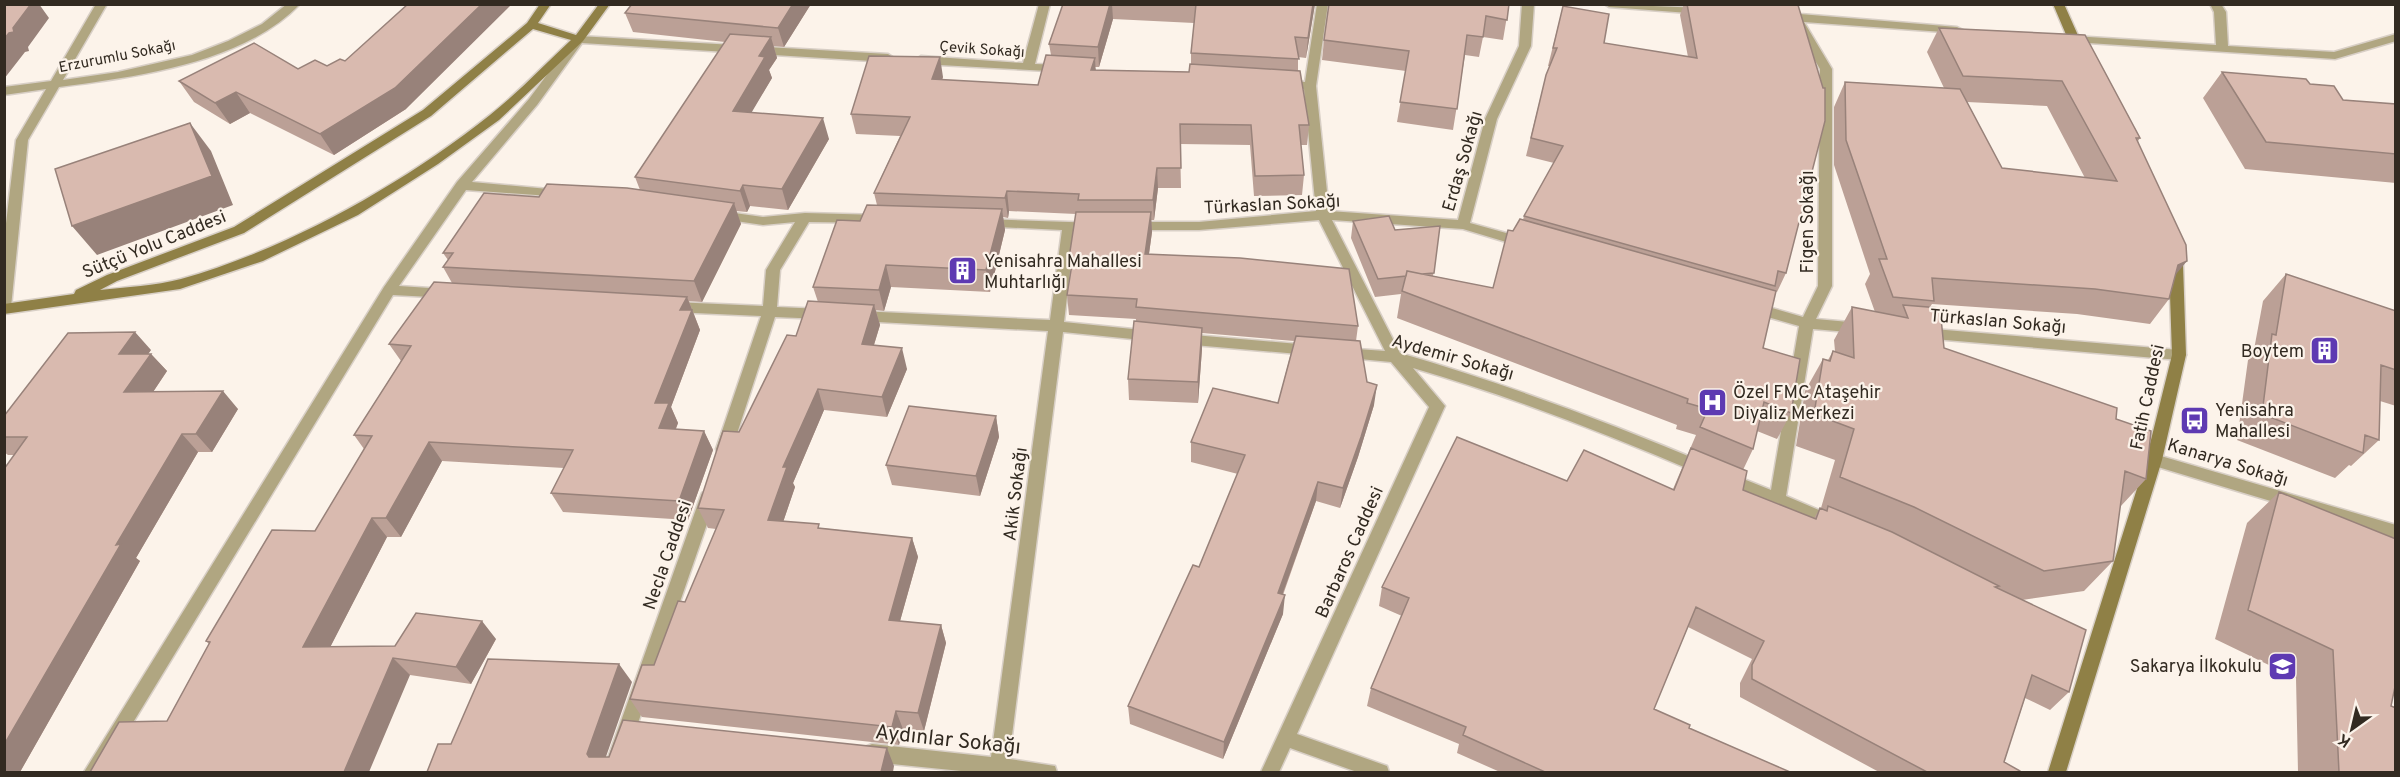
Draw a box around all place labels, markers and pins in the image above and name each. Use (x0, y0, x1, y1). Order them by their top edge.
place label: Yenisahra Mahallesi Muhtarlığı (984, 251, 1142, 295)
building icon: Yenisahra Mahallesi Muhtarlığı (947, 255, 979, 287)
building icon: Boytem (2309, 335, 2341, 367)
place label: Boytem (2241, 341, 2304, 364)
place label: Özel FMC Ataşehir Diyaliz Merkezi (1733, 380, 1881, 426)
hospital icon: Özel FMC Ataşehir Diyaliz Merkezi (1696, 386, 1728, 418)
place label: Yenisahra Mahallesi (2215, 400, 2294, 444)
bus stop icon: Yenisahra Mahallesi (2178, 404, 2210, 436)
school or university icon: Sakarya İlkokulu (2267, 650, 2299, 682)
place label: Sakarya İlkokulu (2130, 654, 2262, 679)

